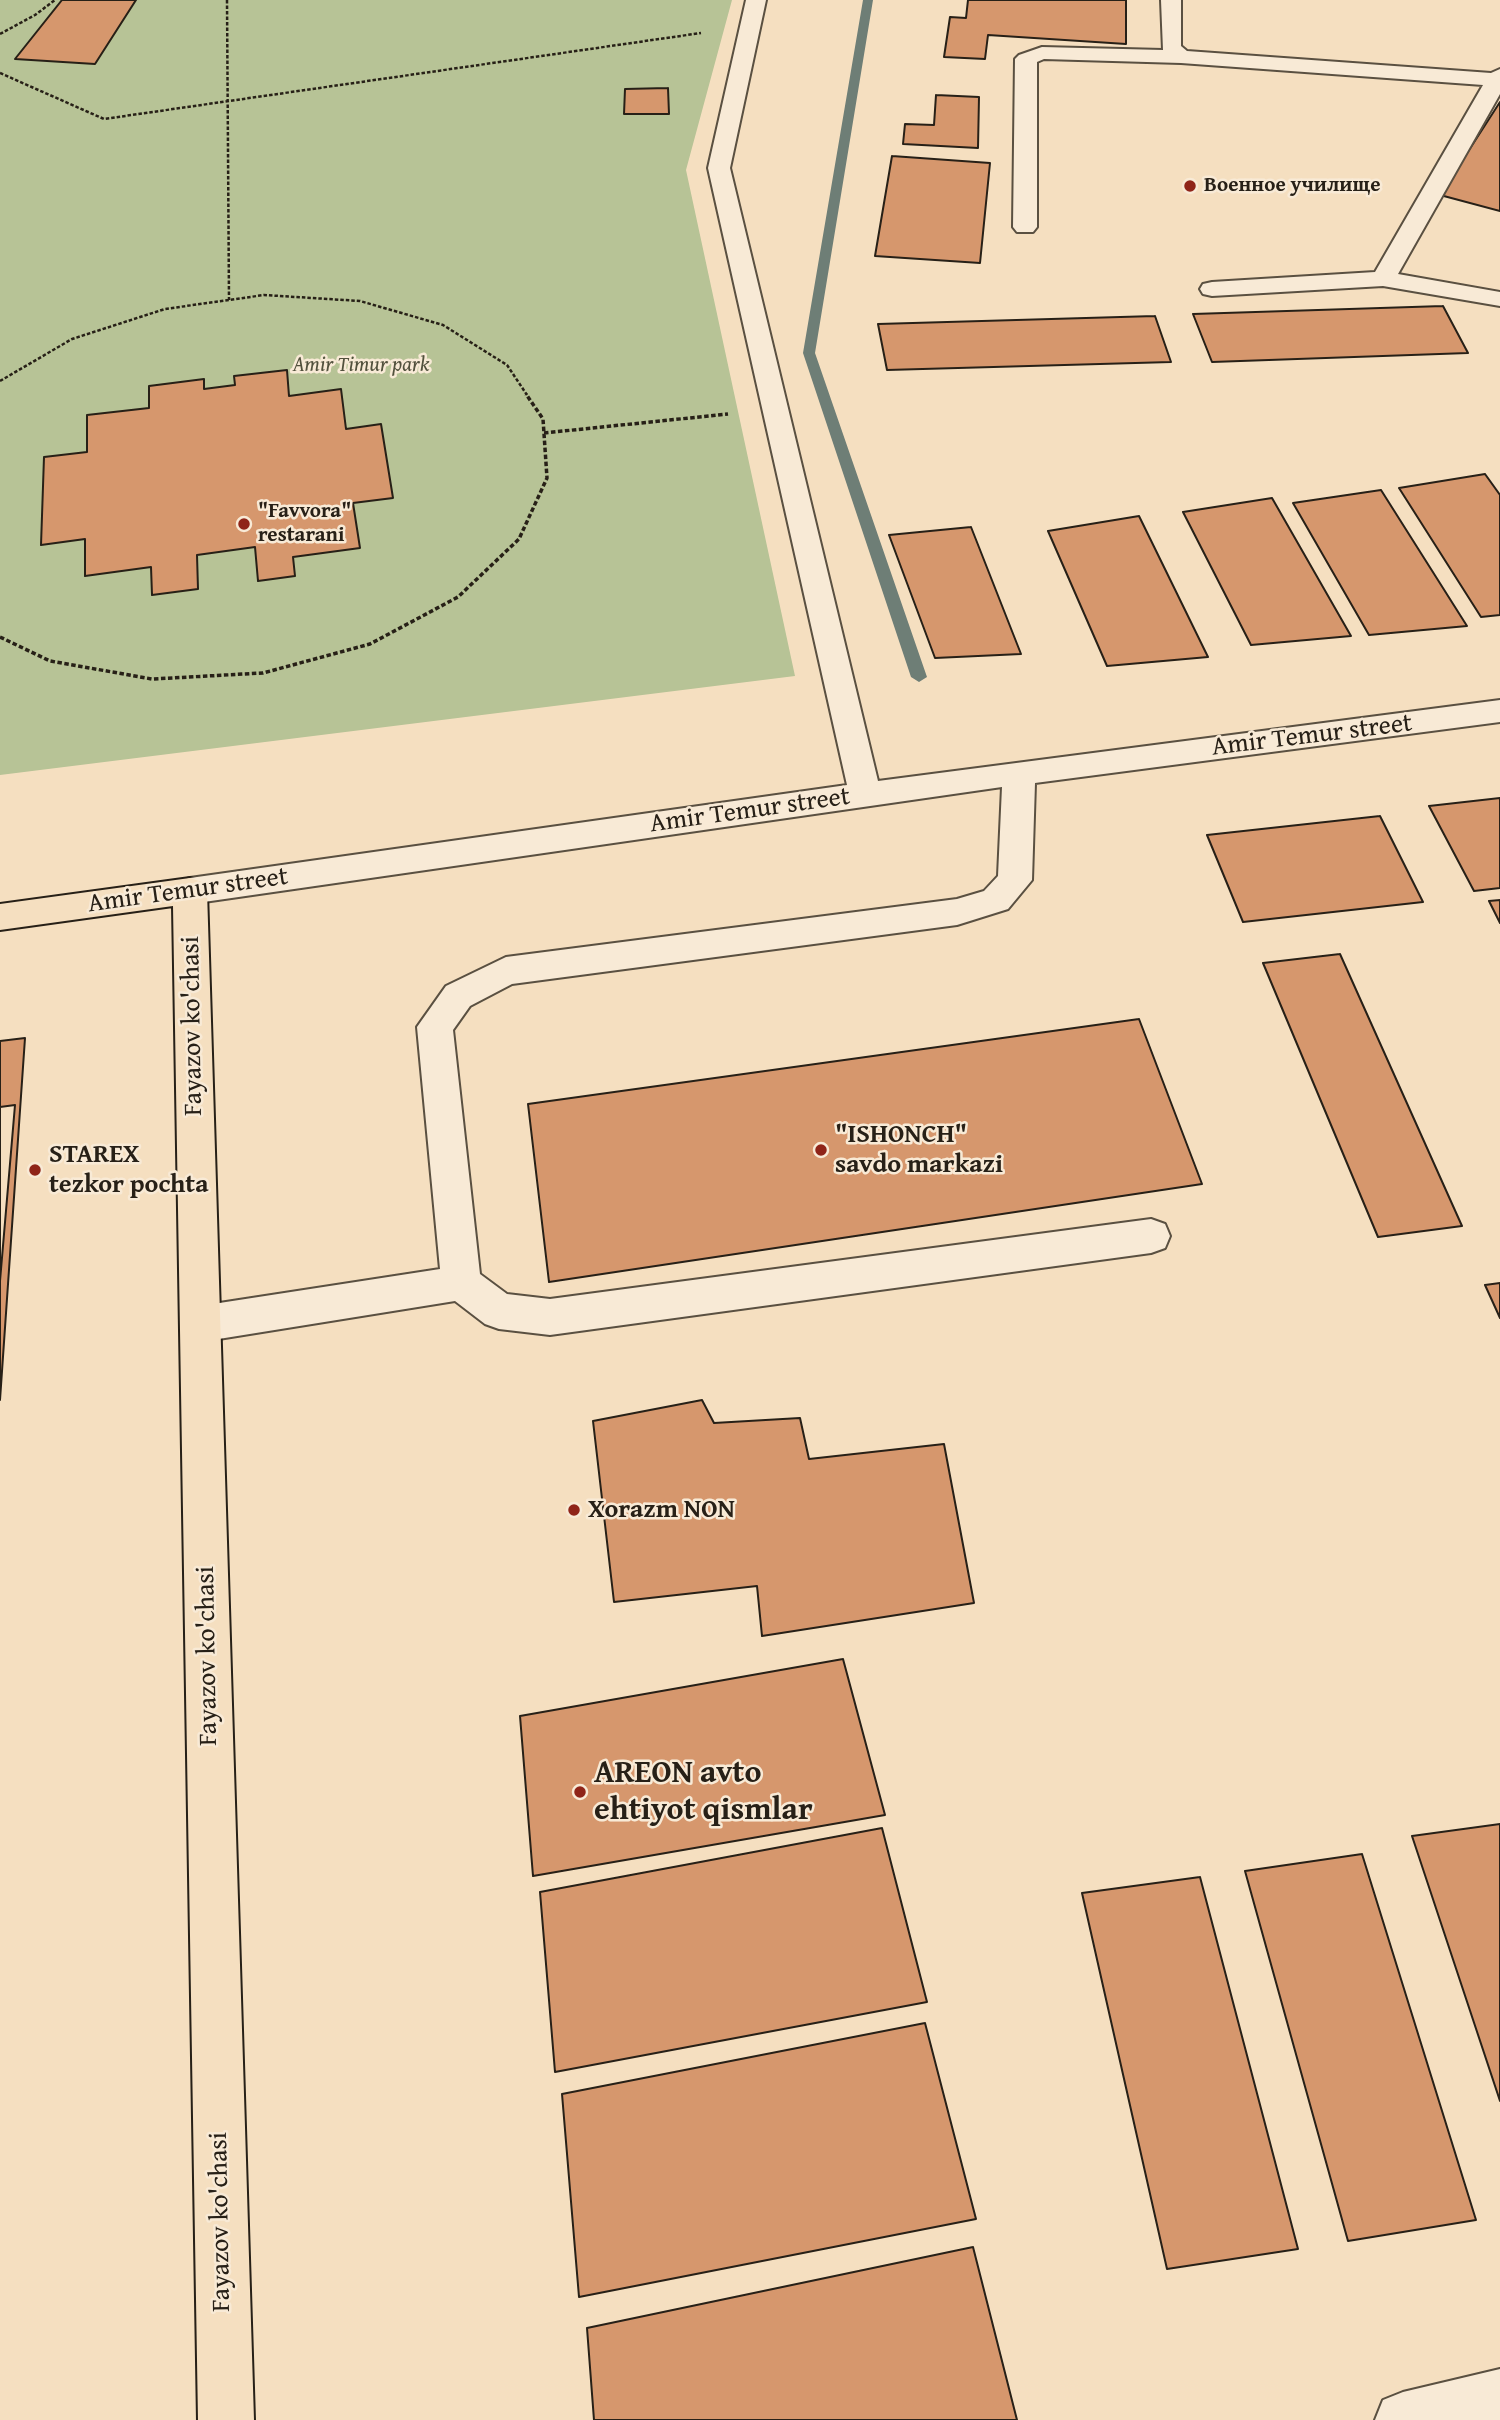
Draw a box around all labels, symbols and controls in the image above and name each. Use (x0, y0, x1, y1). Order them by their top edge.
place label: Военное училище (1204, 173, 1381, 199)
marker: Военное училище (1182, 178, 1198, 194)
park label: Amir Timur park (293, 353, 429, 379)
place label: "Favvora" restarani (258, 499, 351, 549)
marker: "Favvora" restarani (236, 516, 252, 532)
street label: Amir Temur street (1210, 708, 1414, 764)
street label: Amir Temur street (648, 782, 852, 840)
street label: Amir Temur street (86, 862, 290, 920)
street label: Fayazov ko'chasi (176, 936, 210, 1116)
place label: "ISHONCH" savdo markazi (835, 1119, 1003, 1180)
place label: STAREX tezkor pochta (49, 1139, 209, 1200)
marker: "ISHONCH" savdo markazi (813, 1142, 829, 1158)
marker: STAREX tezkor pochta (27, 1162, 43, 1178)
place label: Xorazm NON (588, 1494, 735, 1526)
marker: Xorazm NON (566, 1502, 582, 1518)
street label: Fayazov ko'chasi (191, 1566, 225, 1746)
place label: AREON avto ehtiyot qismlar (594, 1755, 813, 1830)
marker: AREON avto ehtiyot qismlar (572, 1784, 588, 1800)
street label: Fayazov ko'chasi (204, 2132, 238, 2312)

